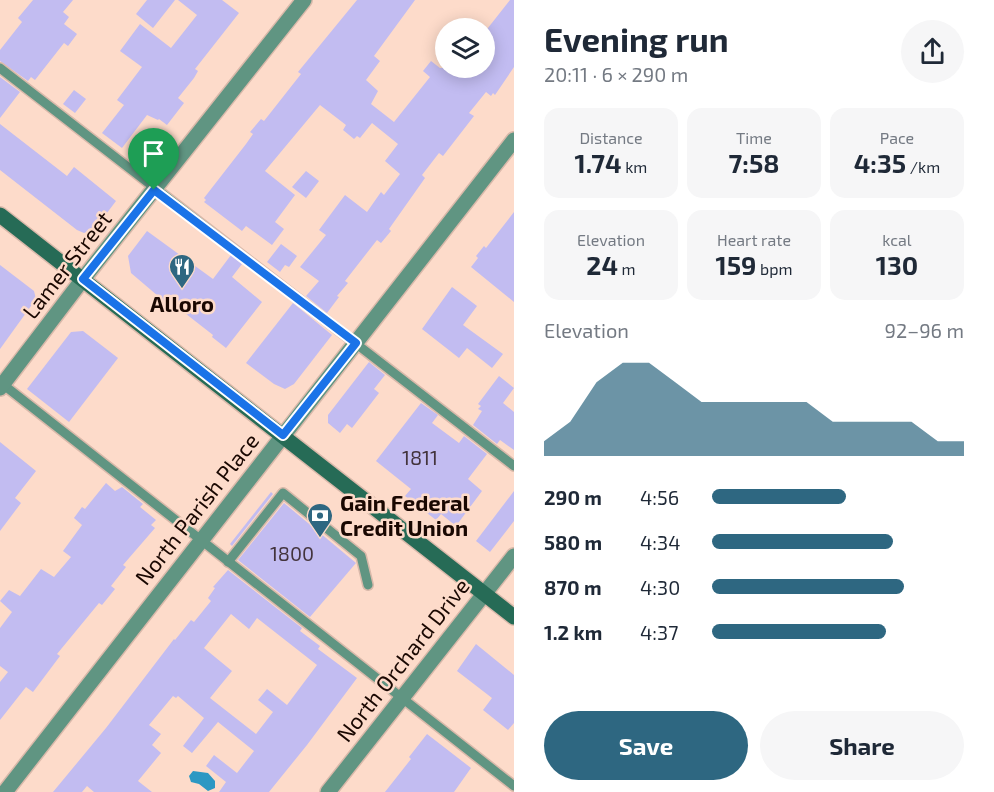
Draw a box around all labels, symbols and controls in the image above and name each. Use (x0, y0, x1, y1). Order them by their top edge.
map controls (435, 18, 495, 78)
button: layers (435, 18, 495, 78)
text: Evening run (544, 19, 729, 59)
button: share (901, 20, 964, 83)
text: 20:11 · 6 × 290 m (544, 62, 688, 86)
pin (128, 128, 179, 190)
text: Distance (579, 128, 643, 147)
text: Time (736, 128, 772, 147)
text: Pace (880, 128, 914, 147)
icon: arrive (137, 137, 170, 170)
text: 1.74 (575, 147, 622, 178)
text: 7:58 (729, 147, 779, 178)
text: 4:35 (854, 147, 906, 178)
text: km (622, 157, 647, 176)
text: /km (906, 157, 940, 176)
street label: Lamer Street (16, 206, 116, 323)
text: Elevation (577, 230, 645, 249)
text: Heart rate (717, 230, 791, 249)
text: kcal (882, 230, 912, 249)
text: 24 (586, 249, 618, 280)
text: 159 (716, 249, 756, 280)
text: 130 (876, 249, 918, 280)
restaurant icon: Alloro (167, 252, 197, 290)
text: m (618, 259, 636, 278)
text: bpm (756, 259, 792, 278)
place label: Alloro (150, 290, 214, 316)
text: Elevation (544, 318, 629, 342)
text: 92–96 m (885, 318, 964, 342)
street label: North Parish Place (129, 427, 263, 589)
house number: 1811 (402, 445, 438, 469)
text: 290 m (544, 485, 602, 509)
text: 4:56 (640, 485, 679, 509)
place label: Gain Federal Credit Union (340, 489, 471, 540)
bank icon: Gain Federal Credit Union (305, 501, 335, 539)
text: 580 m (544, 530, 602, 554)
text: 4:34 (640, 530, 680, 554)
house number: 1800 (270, 541, 314, 565)
street label: North Orchard Drive (330, 573, 474, 746)
text: 870 m (544, 575, 602, 599)
text: 4:30 (640, 575, 680, 599)
text: 1.2 km (544, 620, 602, 644)
text: 4:37 (640, 620, 678, 644)
button: Save (544, 711, 748, 780)
button: Share (760, 711, 964, 780)

